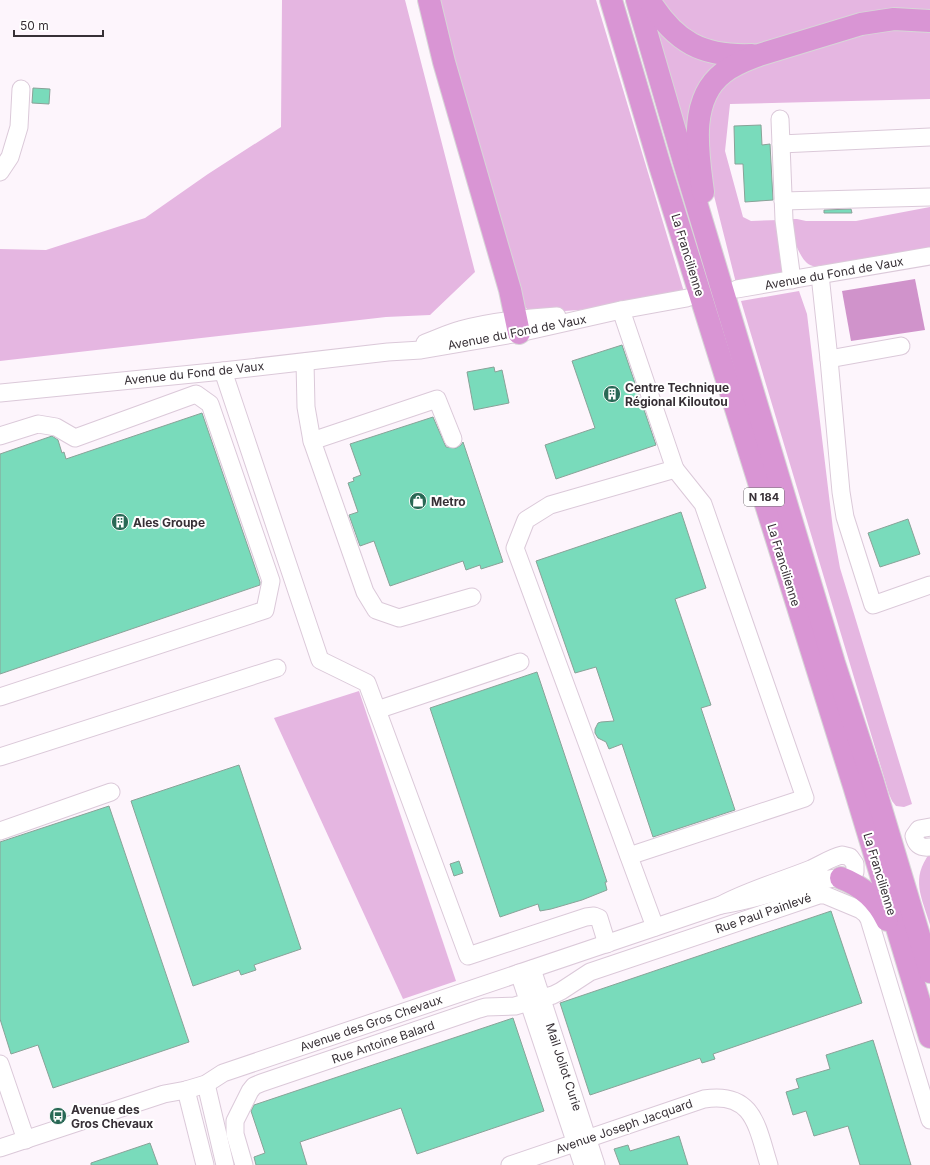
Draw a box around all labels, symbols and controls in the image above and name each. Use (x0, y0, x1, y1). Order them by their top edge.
scale bar (14, 12, 103, 38)
text: 50 m (20, 18, 49, 33)
street label: La Francilienne (668, 212, 708, 298)
street label: Avenue du Fond de Vaux (763, 253, 905, 293)
street label: Avenue du Fond de Vaux (446, 311, 588, 353)
street label: Avenue du Fond de Vaux (123, 358, 265, 388)
place label: Centre Technique Régional Kiloutou (625, 380, 729, 409)
building icon: Centre Technique Régional Kiloutou (602, 384, 622, 404)
road number: N 184 (744, 488, 784, 506)
shop icon: Metro (408, 491, 428, 511)
place label: Metro (431, 494, 466, 509)
building icon: Ales Groupe (110, 512, 130, 532)
place label: Ales Groupe (133, 515, 205, 530)
street label: La Francilienne (764, 522, 804, 608)
street label: La Francilienne (860, 831, 900, 917)
street label: Rue Paul Painlevé (713, 890, 813, 936)
street label: Avenue des Gros Chevaux (298, 991, 445, 1054)
street label: Rue Antoine Balard (330, 1017, 436, 1067)
street label: Mail Joliot Curie (543, 1021, 585, 1113)
street label: Avenue Joseph Jacquard (553, 1095, 695, 1157)
place label: Avenue des Gros Chevaux (71, 1102, 153, 1131)
bus stop icon: Avenue des Gros Chevaux (48, 1106, 68, 1126)

